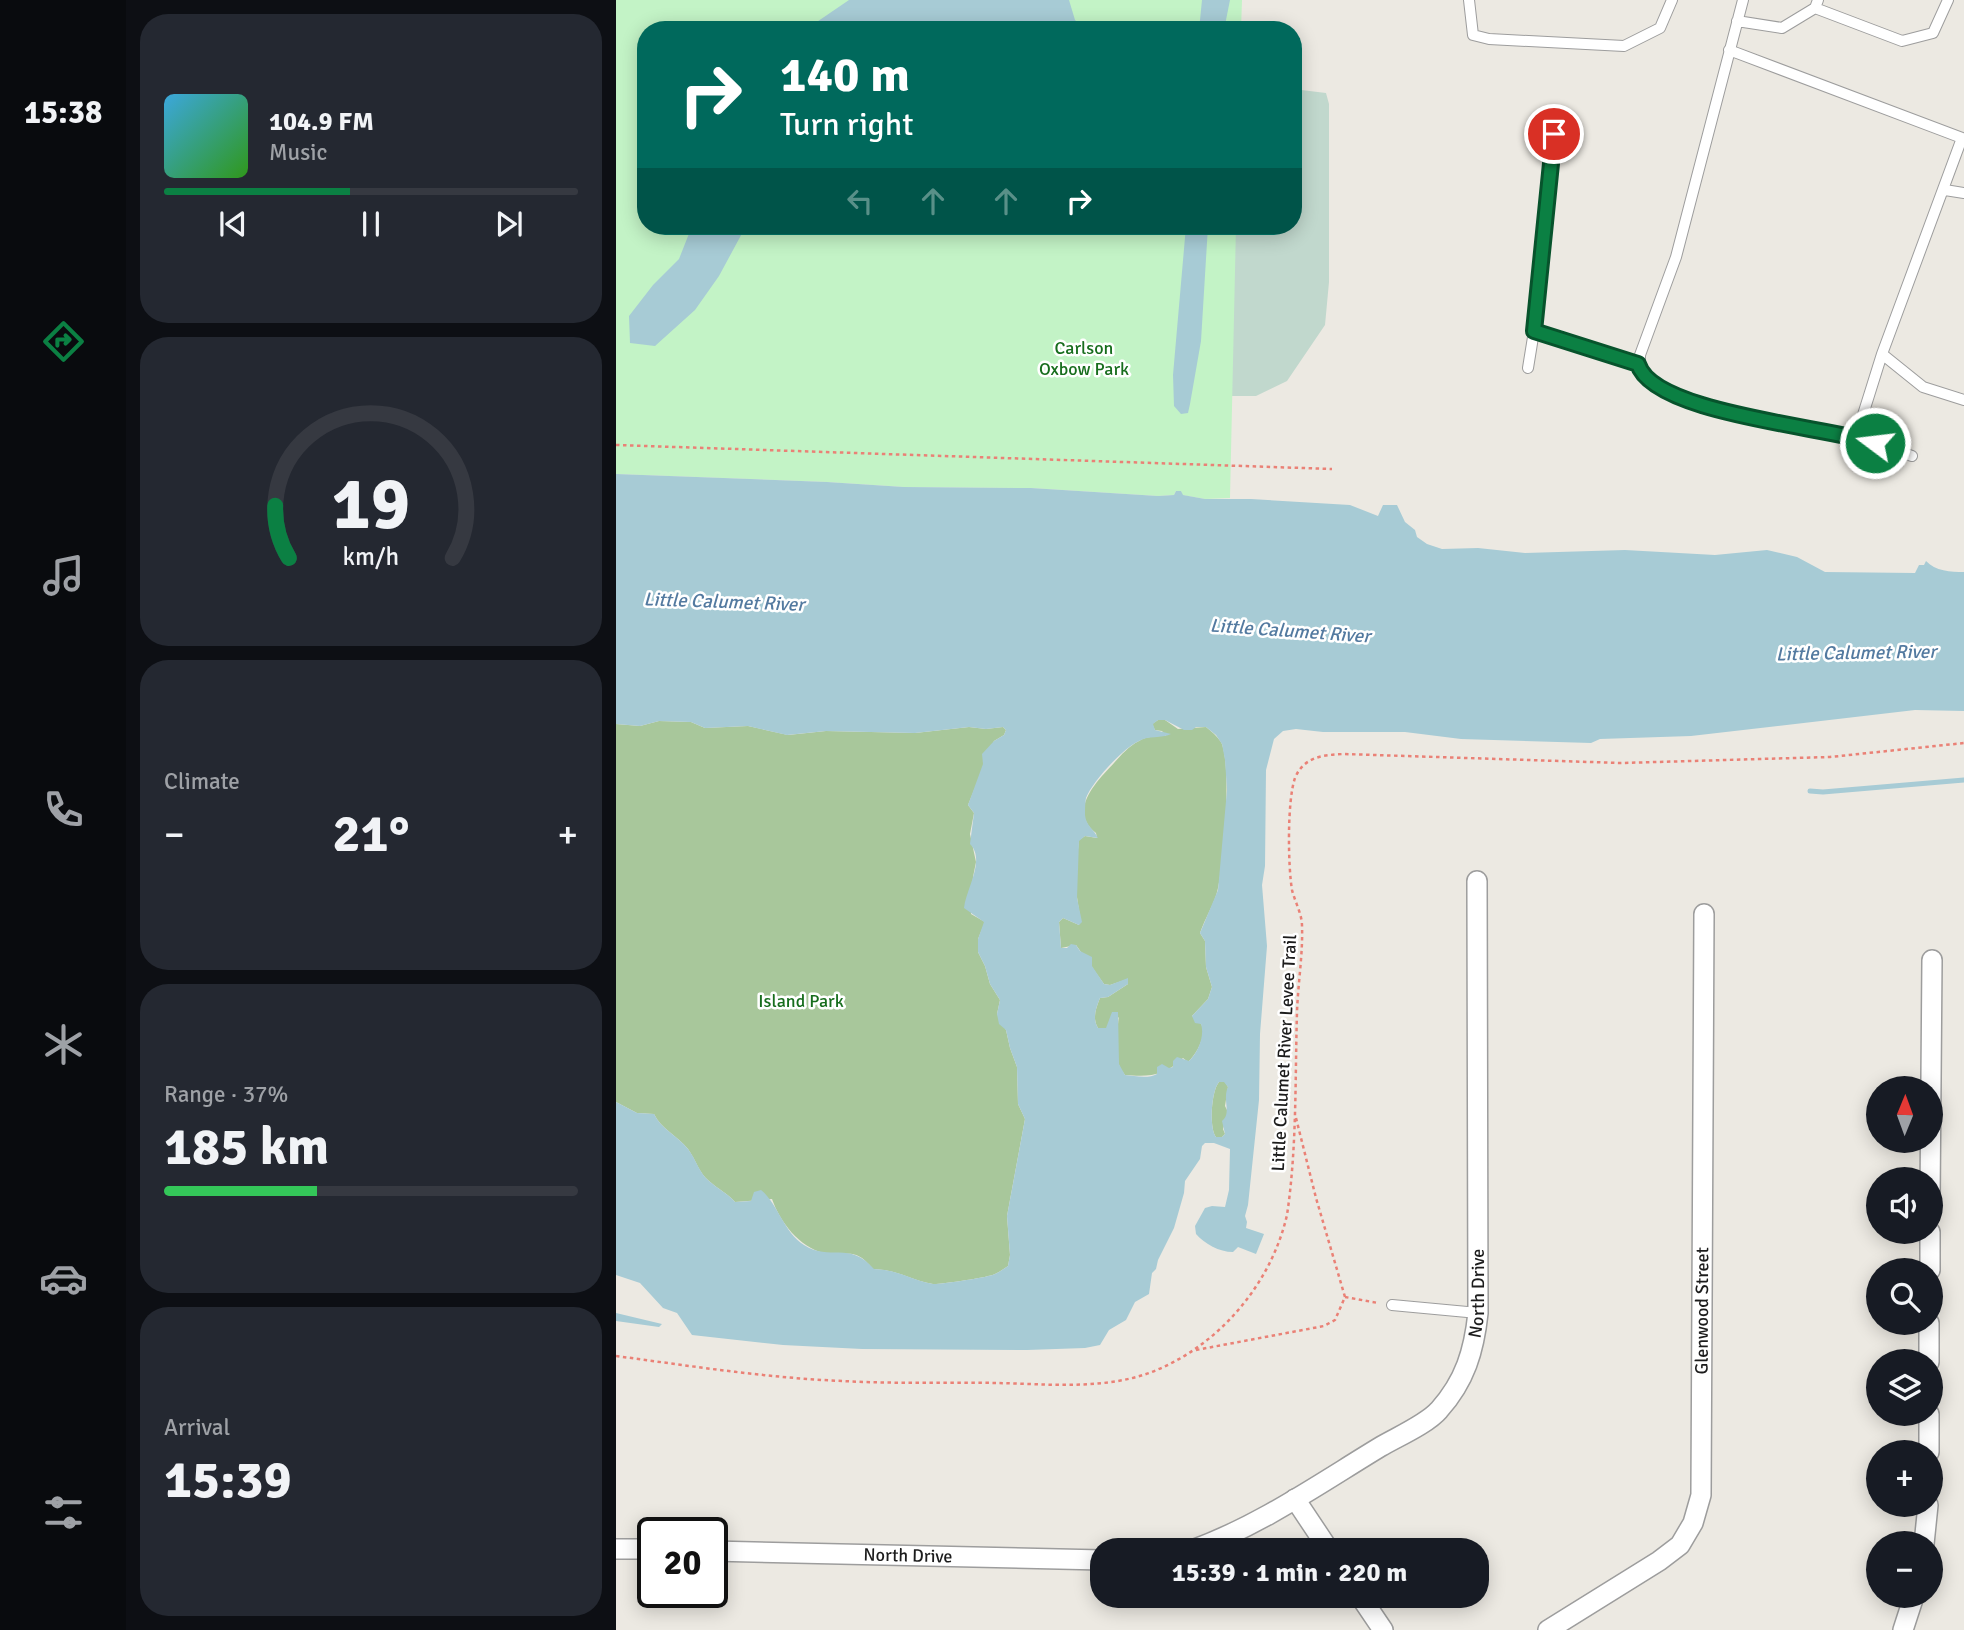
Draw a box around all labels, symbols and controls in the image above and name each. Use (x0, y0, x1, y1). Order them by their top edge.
text: 140 m (780, 45, 910, 105)
icon: right (665, 49, 756, 140)
text: 15:38 (24, 93, 102, 132)
pin (1524, 104, 1584, 164)
text: Turn right (780, 105, 913, 144)
text: 104.9 FM (269, 106, 374, 138)
icon: arrive (1535, 115, 1573, 153)
text: Music (269, 138, 327, 167)
icon: left (841, 182, 879, 220)
icon: ahead (914, 182, 952, 220)
icon: ahead (987, 182, 1025, 220)
icon: right (1060, 182, 1098, 220)
icon: previous (214, 205, 252, 243)
icon: pause (352, 205, 390, 243)
icon: next (490, 205, 528, 243)
icon: directions (39, 317, 88, 366)
park label: Carlson Oxbow Park (1039, 337, 1129, 380)
position arrow (1838, 406, 1912, 480)
text: 19 (332, 460, 410, 549)
text: km/h (343, 541, 399, 572)
icon: music (39, 551, 88, 600)
water label: Little Calumet River (643, 587, 808, 617)
water label: Little Calumet River (1209, 613, 1374, 649)
water label: Little Calumet River (1776, 640, 1939, 666)
text: Climate (164, 767, 240, 796)
icon: phone (39, 785, 88, 834)
text: 21° (333, 802, 409, 866)
text: − (164, 811, 185, 858)
text: + (557, 811, 578, 858)
street label: Little Calumet River Levee Trail (1267, 934, 1301, 1172)
park label: Island Park (758, 990, 844, 1012)
icon: climate (39, 1020, 88, 1069)
north arrow (1866, 1076, 1942, 1153)
map controls (1866, 1076, 1943, 1608)
text: Range · 37% (164, 1080, 288, 1109)
text: 185 km (164, 1115, 329, 1179)
button: sound (1866, 1167, 1943, 1244)
street label: Glenwood Street (1691, 1247, 1713, 1374)
street label: North Drive (1464, 1249, 1489, 1340)
icon: car (39, 1254, 88, 1303)
button: search (1866, 1258, 1943, 1335)
button: layers (1866, 1349, 1943, 1426)
text: Arrival (164, 1413, 230, 1442)
button: + (1866, 1440, 1943, 1517)
text: 15:39 (164, 1448, 292, 1512)
icon: filters (39, 1488, 88, 1537)
speed limit sign: 20 (637, 1517, 728, 1608)
button: − (1866, 1531, 1943, 1608)
street label: North Drive (863, 1543, 953, 1568)
text: 15:39 · 1 min · 220 m (1172, 1557, 1407, 1589)

